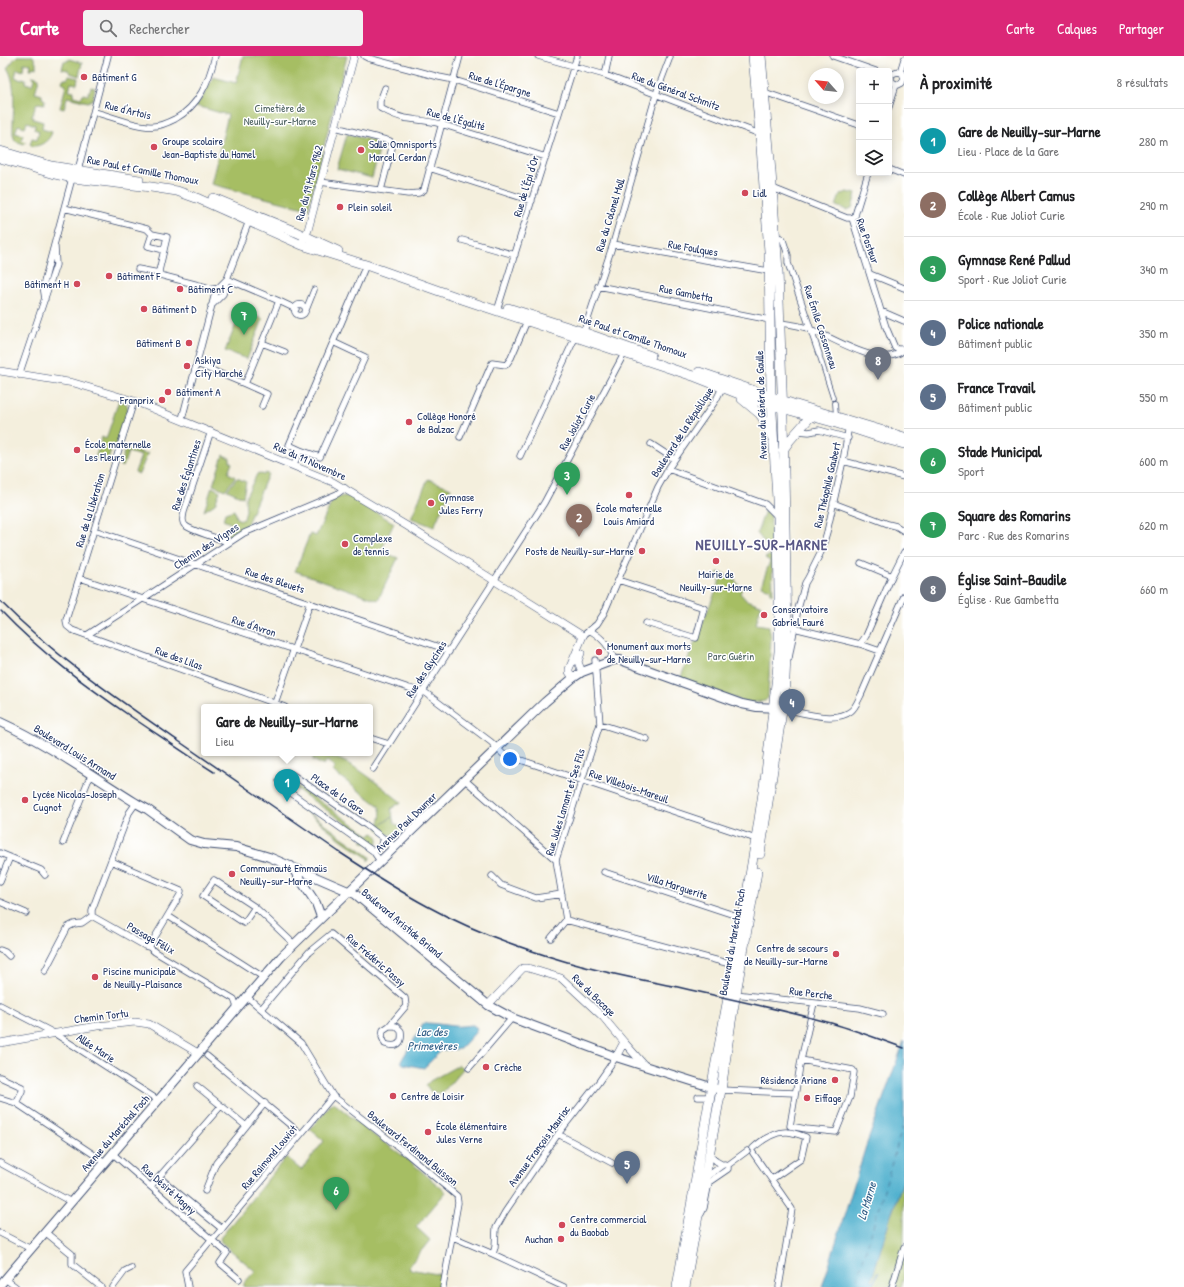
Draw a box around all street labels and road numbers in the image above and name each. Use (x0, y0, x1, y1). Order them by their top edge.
street label: Rue de l'Épargne (467, 68, 534, 100)
street label: Rue du Général Schmitz (630, 69, 722, 114)
street label: Rue d'Artois (104, 98, 152, 122)
street label: Rue de l'Égalité (425, 104, 487, 134)
street label: Rue du 19 Mars 1962 (292, 144, 326, 222)
street label: Rue Paul et Camille Thomoux (86, 152, 200, 188)
street label: Rue de l'Épi d'Or (510, 153, 542, 218)
street label: Rue du Colonel Moll (592, 176, 628, 253)
street label: Rue Pasteur (853, 217, 883, 266)
street label: Rue Foulques (667, 237, 719, 259)
street label: Rue Gambetta (658, 281, 715, 305)
street label: Rue Émile Cossonneau (801, 283, 841, 371)
street label: Rue Paul et Camille Thomoux (577, 311, 689, 361)
street label: Avenue du Général de Gaulle (752, 350, 770, 460)
street label: Boulevard de la République (648, 384, 717, 480)
street label: Rue Joliot Curie (556, 391, 599, 453)
street label: Rue des Églantines (168, 438, 204, 512)
street label: Rue du 11 Novembre (272, 439, 349, 483)
street label: Rue Théophile Gaubert (810, 441, 844, 529)
street label: Rue de la Libération (72, 471, 108, 549)
street label: Chemin des Vignes (171, 520, 241, 572)
street label: Rue des Bleuets (244, 564, 306, 596)
street label: Rue d'Avron (230, 612, 278, 640)
street label: Rue des Glycines (402, 638, 450, 700)
street label: Rue des Lilas (153, 643, 205, 673)
street label: Boulevard Louis Armand (31, 721, 119, 783)
street label: Rue Jules Lamant et Ses Fils (542, 747, 588, 857)
street label: Rue Villebois-Mareuil (587, 766, 671, 806)
street label: Place de la Gare (308, 770, 368, 818)
street label: Avenue Paul Doumer (372, 789, 440, 855)
street label: Villa Marguerite (644, 869, 710, 903)
street label: Boulevard Aristide Briand (359, 885, 446, 961)
street label: Boulevard du Maréchal Foch (716, 887, 748, 997)
street label: Passage Félix (125, 919, 178, 957)
street label: Rue Frédéric Passy (344, 930, 409, 990)
street label: Rue du Bocage (569, 971, 619, 1020)
street label: Rue Perche (789, 983, 834, 1003)
street label: Chemin Tortu (73, 1006, 129, 1026)
street label: Allée Marie (74, 1030, 118, 1066)
street label: Avenue du Maréchal Foch (78, 1091, 152, 1174)
street label: Avenue François Mauriac (505, 1102, 573, 1189)
street label: Boulevard Ferdinand Buisson (365, 1107, 461, 1189)
street label: Rue Raimond Louviot (238, 1122, 300, 1192)
street label: Rue Désiré Magny (139, 1161, 200, 1218)

